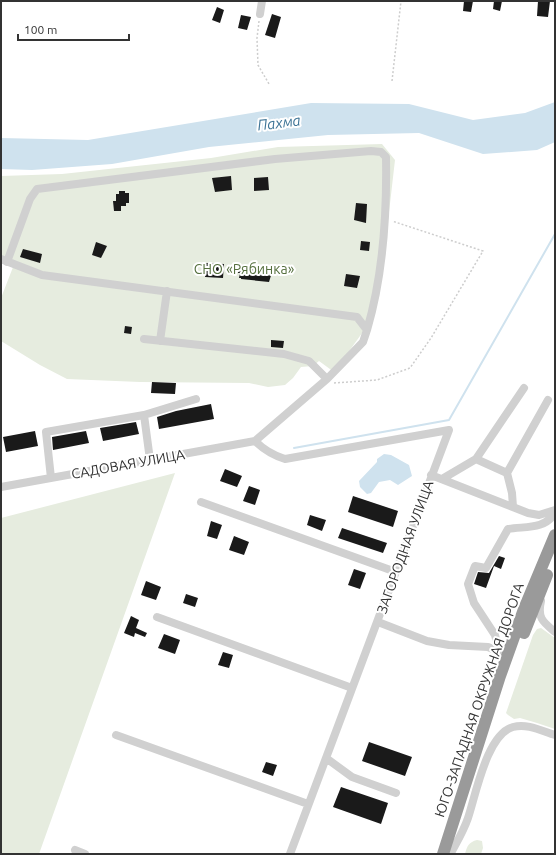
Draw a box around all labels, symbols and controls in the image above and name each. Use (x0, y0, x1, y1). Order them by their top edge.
scale bar (18, 16, 129, 42)
text: 100 m (24, 23, 57, 36)
water label: Пахма (256, 111, 302, 134)
park label: СНО «Рябинка» (194, 261, 295, 277)
street label: САДОВАЯ УЛИЦА (70, 446, 186, 482)
street label: ЗАГОРОДНАЯ УЛИЦА (373, 478, 437, 616)
street label: ЮГО-ЗАПАДНАЯ ОКРУЖНАЯ ДОРОГА (431, 581, 527, 819)

